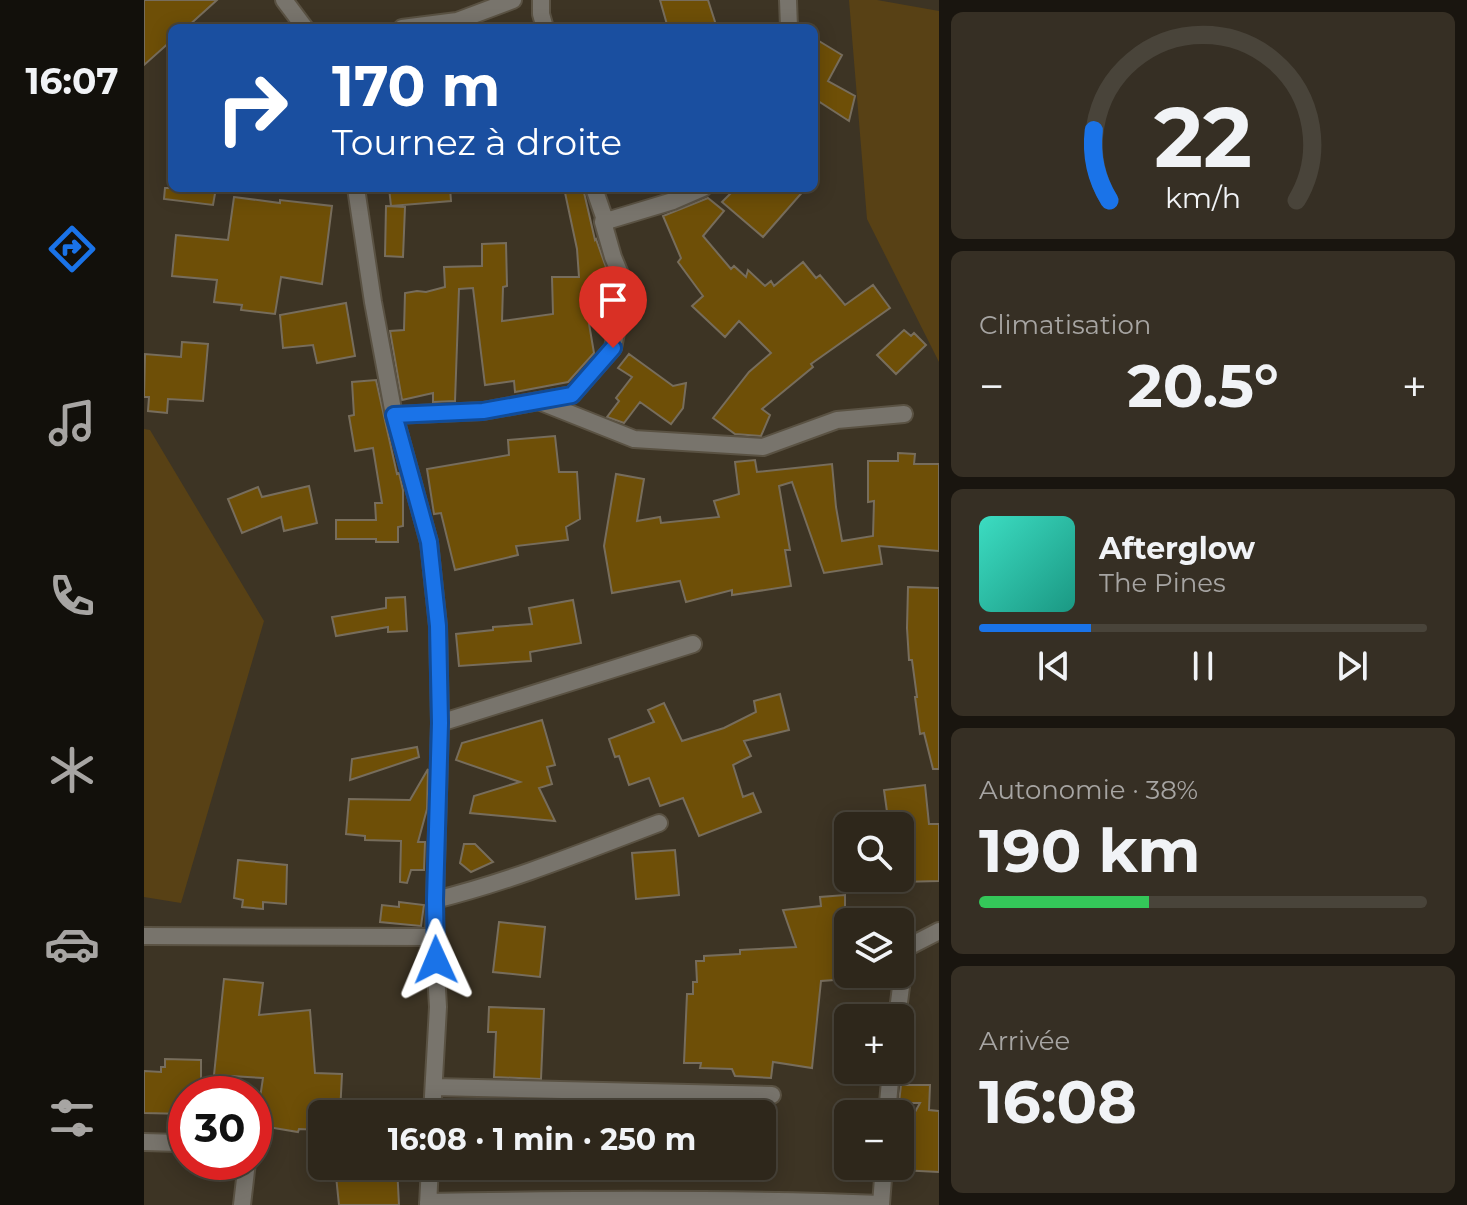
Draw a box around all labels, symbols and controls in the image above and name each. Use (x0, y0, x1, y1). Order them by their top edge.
text: 170 m (332, 52, 500, 120)
icon: right (200, 56, 304, 160)
text: 16:07 (25, 59, 119, 103)
text: 22 (1154, 86, 1252, 188)
text: Tournez à droite (332, 120, 622, 164)
text: km/h (1165, 180, 1241, 215)
icon: directions (44, 221, 100, 277)
pin (579, 266, 647, 348)
icon: arrive (591, 278, 635, 322)
text: Climatisation (979, 309, 1151, 341)
text: 20.5° (1127, 349, 1279, 422)
text: − (979, 359, 1004, 413)
text: + (1402, 359, 1427, 413)
icon: music (44, 395, 100, 451)
text: Afterglow (1099, 530, 1255, 567)
text: The Pines (1099, 567, 1226, 599)
icon: phone (44, 568, 100, 624)
icon: previous (1032, 644, 1076, 688)
icon: pause (1181, 644, 1225, 688)
icon: next (1330, 644, 1374, 688)
icon: climate (44, 742, 100, 798)
text: Autonomie · 38% (979, 774, 1198, 806)
map controls (834, 812, 914, 1180)
button: search (834, 812, 914, 892)
text: 190 km (979, 814, 1200, 887)
button: layers (834, 908, 914, 988)
icon: car (44, 916, 100, 972)
position arrow (394, 918, 478, 1002)
button: + (834, 1004, 914, 1084)
text: Arrivée (979, 1025, 1070, 1057)
text: 16:08 (979, 1065, 1137, 1138)
speed limit sign: 30 (168, 1076, 272, 1180)
icon: filters (44, 1090, 100, 1146)
button: − (834, 1100, 914, 1180)
text: 16:08 · 1 min · 250 m (388, 1121, 696, 1158)

